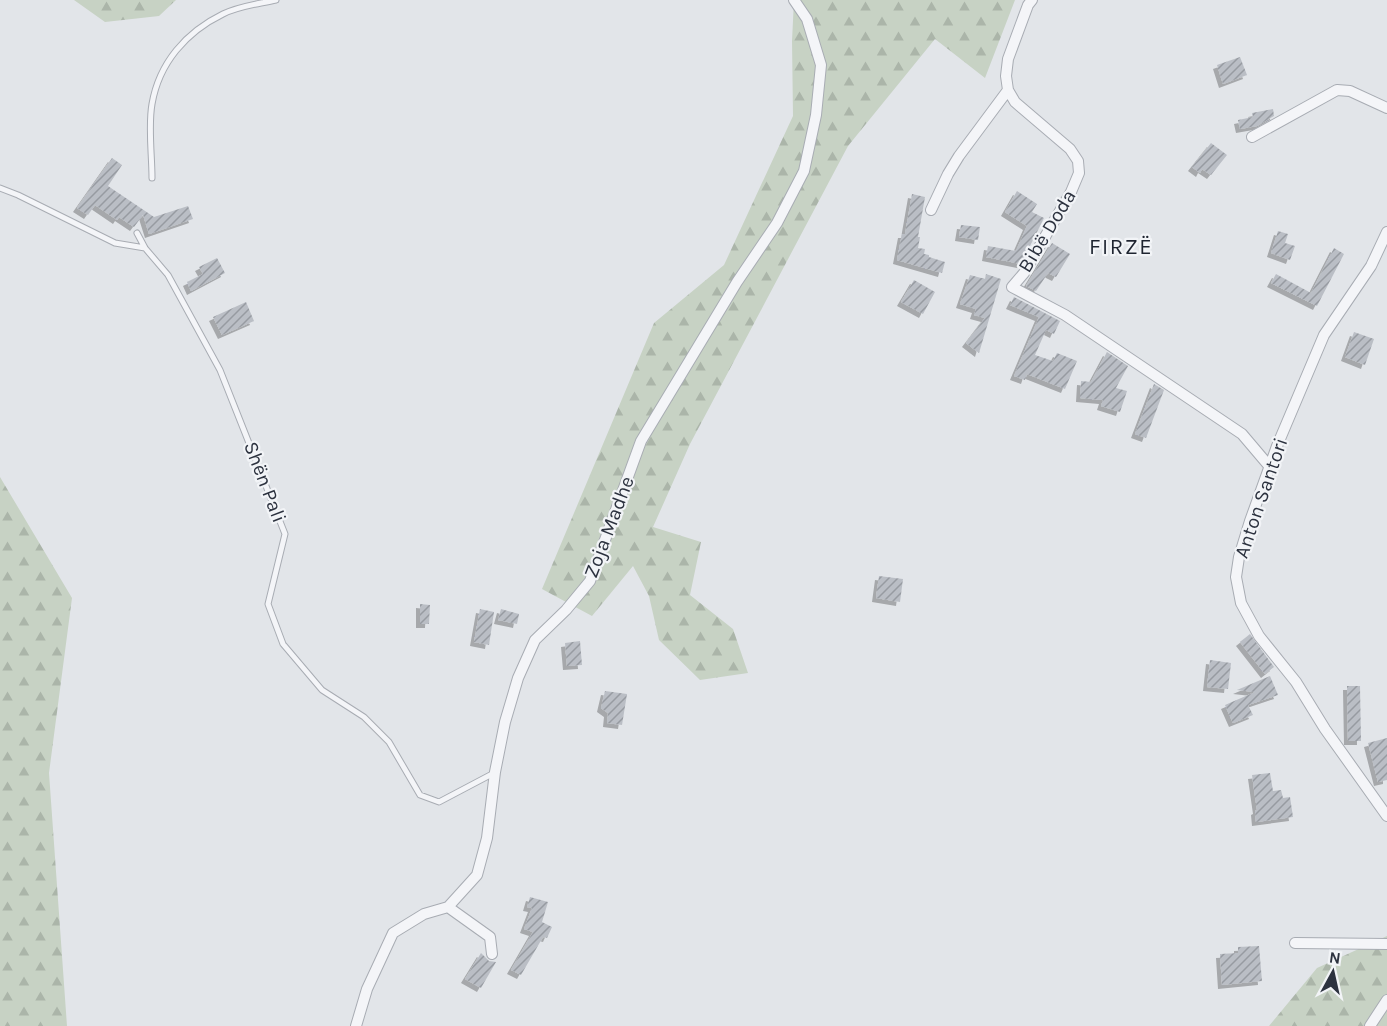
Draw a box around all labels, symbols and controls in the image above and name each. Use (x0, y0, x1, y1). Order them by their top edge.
street label: Bibë Doda (1013, 186, 1081, 276)
district label: FIRZË (1089, 234, 1153, 260)
street label: Anton Santori (1230, 435, 1292, 561)
street label: Shën Pali (239, 438, 291, 526)
street label: Zoja Madhe (579, 473, 639, 581)
north arrow (1303, 942, 1363, 1002)
text: N (1328, 947, 1342, 968)

